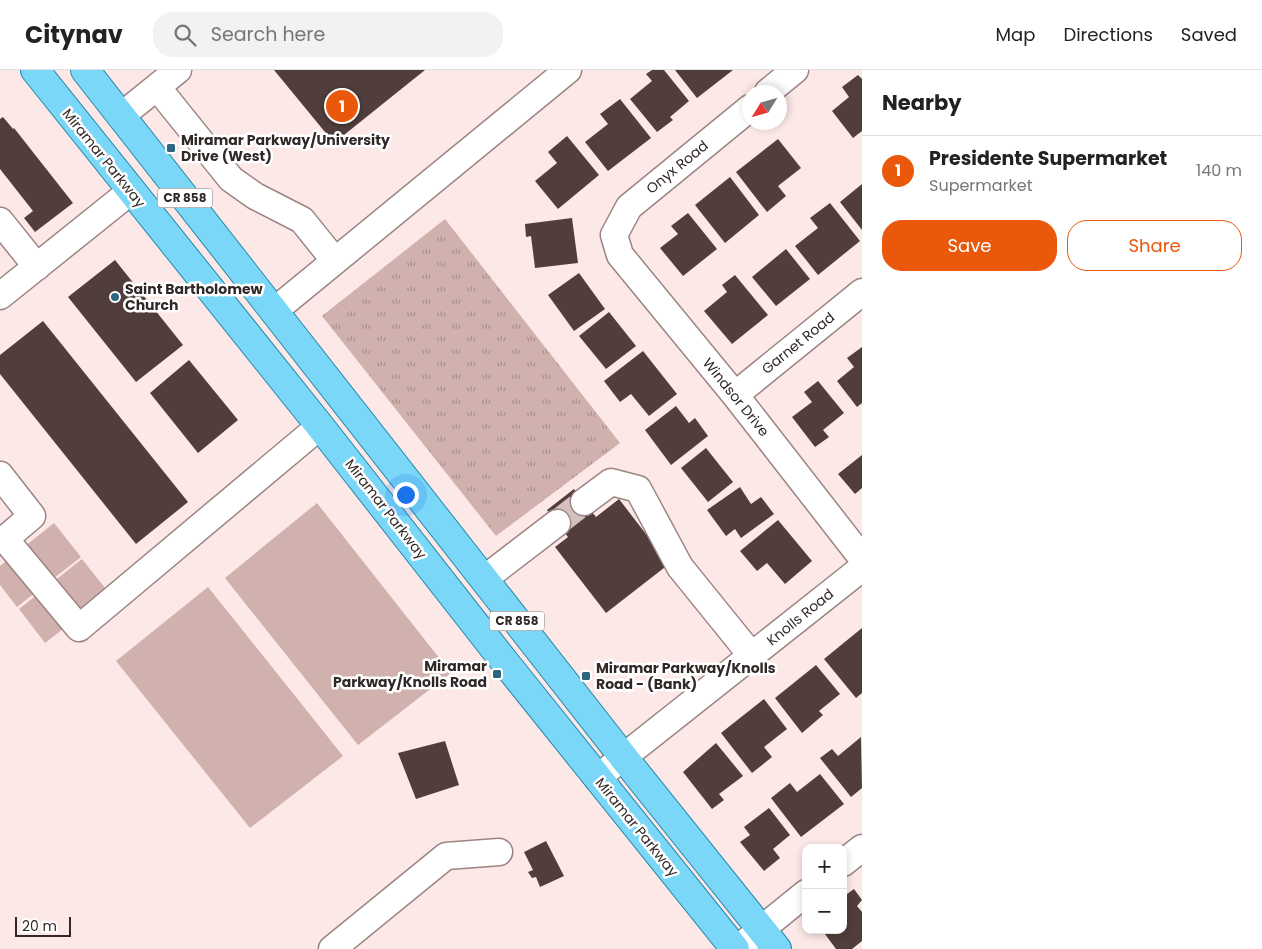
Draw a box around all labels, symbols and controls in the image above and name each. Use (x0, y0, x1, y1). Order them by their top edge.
search box (153, 12, 503, 57)
text: Citynav (25, 18, 123, 51)
icon: search (171, 21, 199, 49)
text: Search here (211, 21, 325, 48)
text: Map (996, 22, 1035, 47)
text: Directions (1063, 22, 1153, 47)
text: Saved (1181, 22, 1237, 47)
north arrow (742, 85, 787, 130)
pin: 1 (326, 87, 358, 125)
text: Nearby (882, 88, 962, 117)
street label: Miramar Parkway (58, 104, 150, 212)
place label: Miramar Parkway/University Drive (West) (181, 130, 390, 166)
street label: Onyx Road (642, 136, 712, 198)
marker: Miramar Parkway/University Drive (West) (165, 142, 177, 154)
text: Presidente Supermarket (929, 145, 1167, 172)
text: 1 (895, 159, 901, 182)
text: 140 m (1196, 159, 1242, 182)
text: Supermarket (929, 174, 1033, 197)
road number: CR 858 (158, 189, 212, 208)
button: Save (882, 220, 1057, 271)
button: Share (1067, 220, 1242, 271)
place label: Saint Bartholomew Church (125, 279, 264, 315)
marker: Saint Bartholomew Church (109, 291, 121, 303)
street label: Garnet Road (757, 307, 839, 379)
street label: Windsor Drive (698, 353, 774, 441)
street label: Miramar Parkway (341, 455, 431, 563)
your location (393, 482, 419, 508)
street label: Knolls Road (762, 584, 838, 650)
road number: CR 858 (490, 612, 544, 630)
place label: Miramar Parkway/Knolls Road (333, 656, 487, 692)
place label: Miramar Parkway/Knolls Road - (Bank) (596, 658, 776, 694)
marker: Miramar Parkway/Knolls Road (491, 668, 503, 680)
marker: Miramar Parkway/Knolls Road - (Bank) (580, 670, 592, 682)
street label: Miramar Parkway (591, 773, 683, 881)
map controls (802, 844, 847, 934)
button: + (802, 844, 847, 889)
button: − (802, 889, 847, 934)
scale bar (15, 914, 71, 937)
text: 20 m (22, 916, 57, 936)

